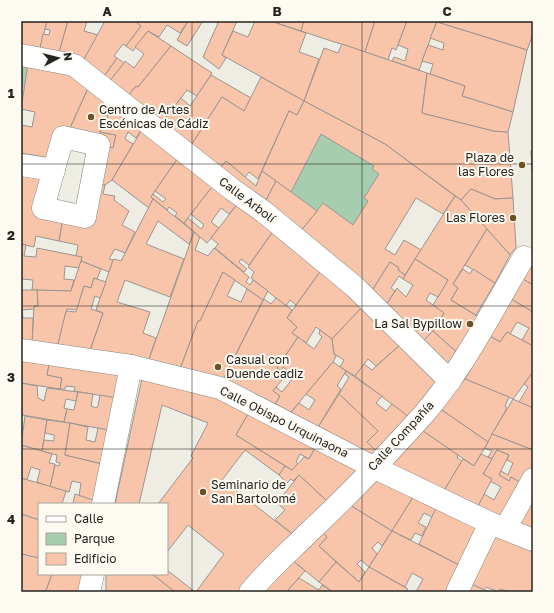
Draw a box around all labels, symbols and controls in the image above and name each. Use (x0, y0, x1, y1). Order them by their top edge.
text: A (102, 3, 112, 19)
text: B (272, 3, 282, 19)
text: C (442, 3, 452, 19)
north arrow (38, 38, 78, 78)
text: N (61, 52, 75, 62)
text: 1 (8, 85, 15, 101)
place label: Centro de Artes Escénicas de Cádiz (99, 102, 208, 131)
marker: Centro de Artes Escénicas de Cádiz (86, 112, 96, 122)
place label: Plaza de las Flores (458, 150, 514, 179)
marker: Plaza de las Flores (517, 160, 527, 170)
street label: Calle Arbolí (216, 174, 279, 226)
place label: Las Flores (446, 210, 505, 225)
marker: Las Flores (508, 213, 518, 223)
text: 2 (7, 227, 15, 243)
place label: La Sal Bypillow (374, 316, 462, 331)
marker: La Sal Bypillow (465, 319, 475, 329)
place label: Casual con Duende cadiz (226, 352, 303, 381)
marker: Casual con Duende cadiz (213, 362, 223, 372)
text: 3 (7, 369, 15, 385)
street label: Calle Obispo Urquinaona (217, 383, 351, 461)
street label: Calle Compañía (364, 398, 437, 474)
place label: Seminario de San Bartolomé (211, 477, 296, 506)
marker: Seminario de San Bartolomé (198, 487, 208, 497)
legend (38, 503, 168, 575)
text: 4 (7, 511, 15, 527)
text: Calle (74, 511, 104, 526)
text: Parque (74, 531, 115, 546)
text: Edificio (74, 551, 116, 566)

